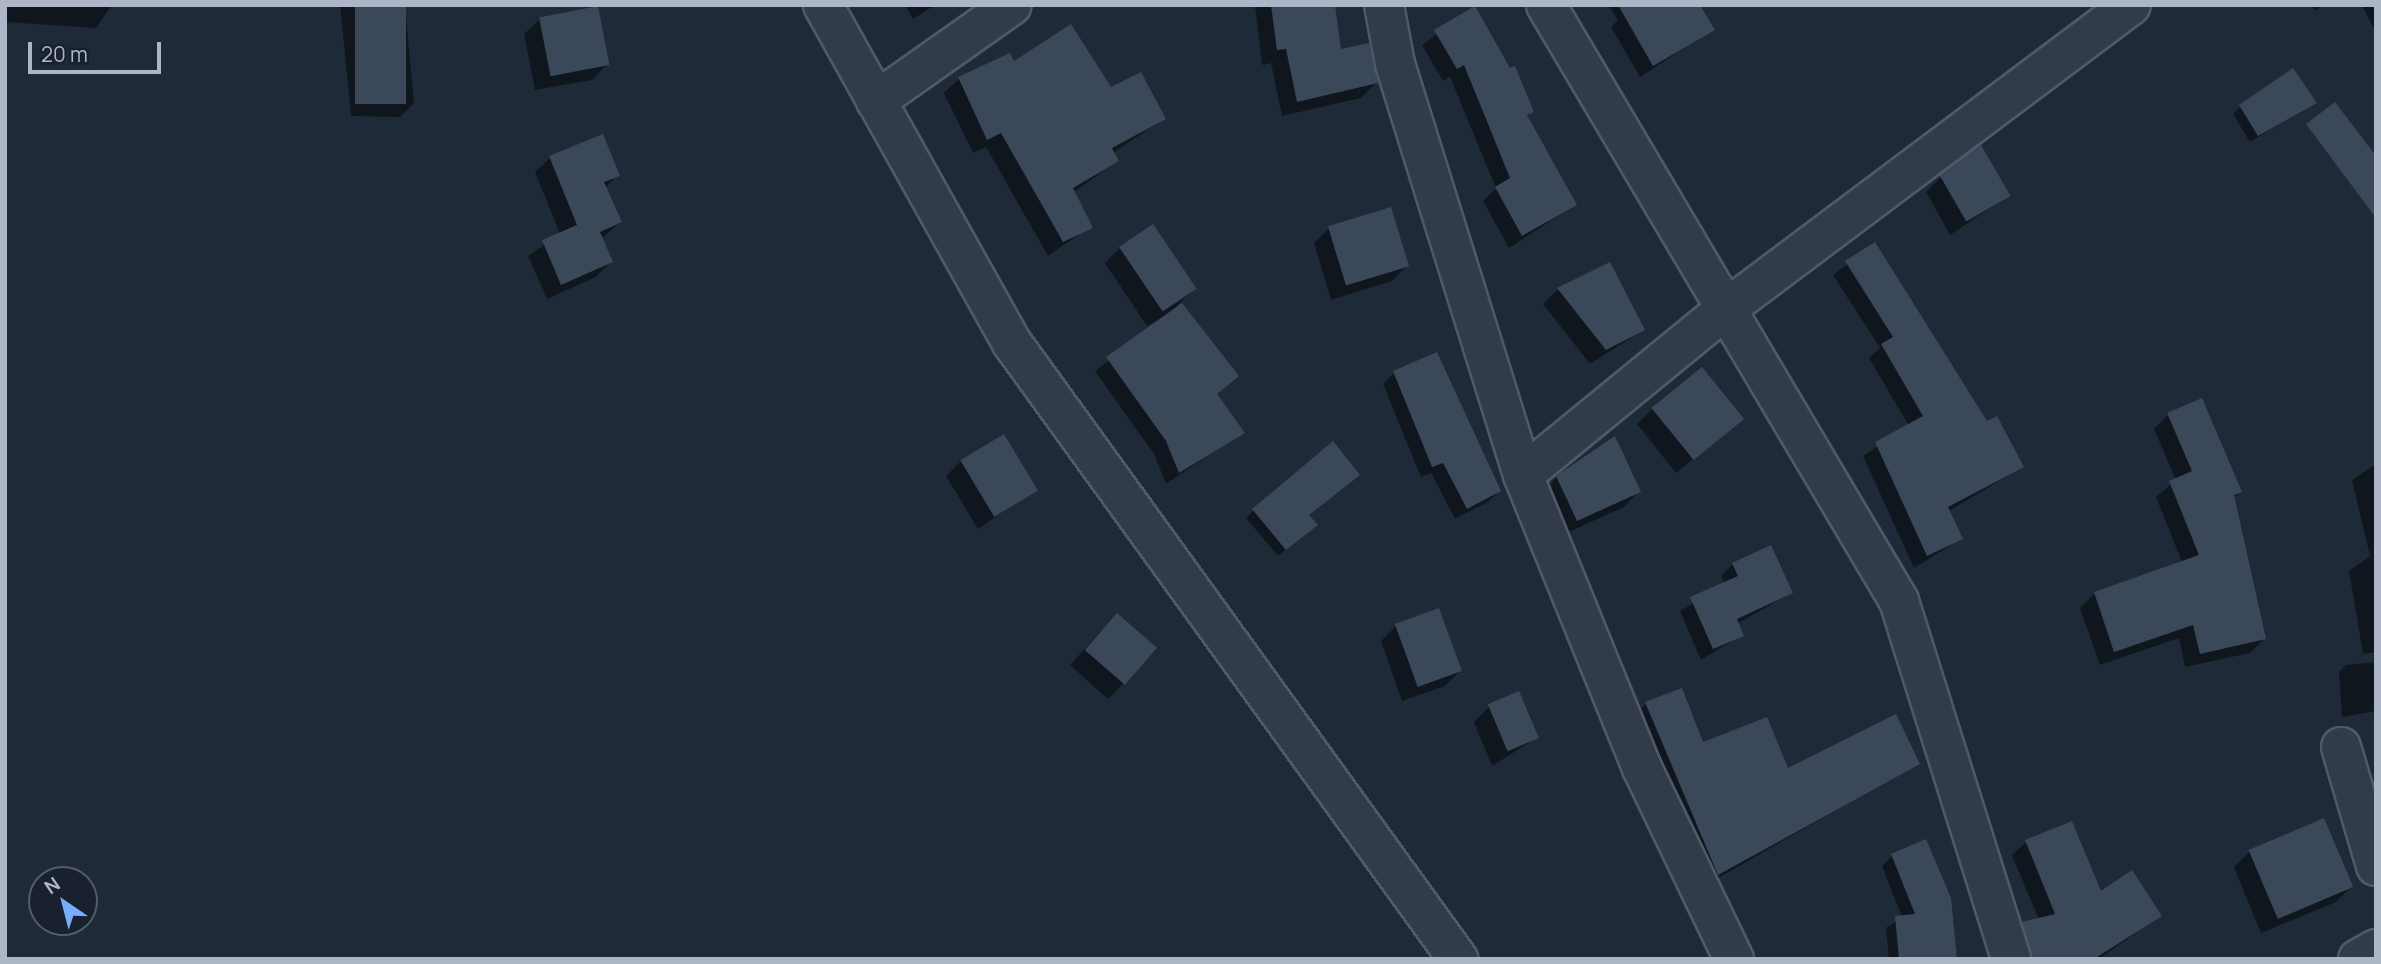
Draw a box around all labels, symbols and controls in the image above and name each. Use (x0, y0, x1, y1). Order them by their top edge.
scale bar (32, 28, 164, 72)
text: 20 m (41, 40, 88, 68)
north arrow (28, 866, 98, 936)
text: N (39, 871, 65, 900)

